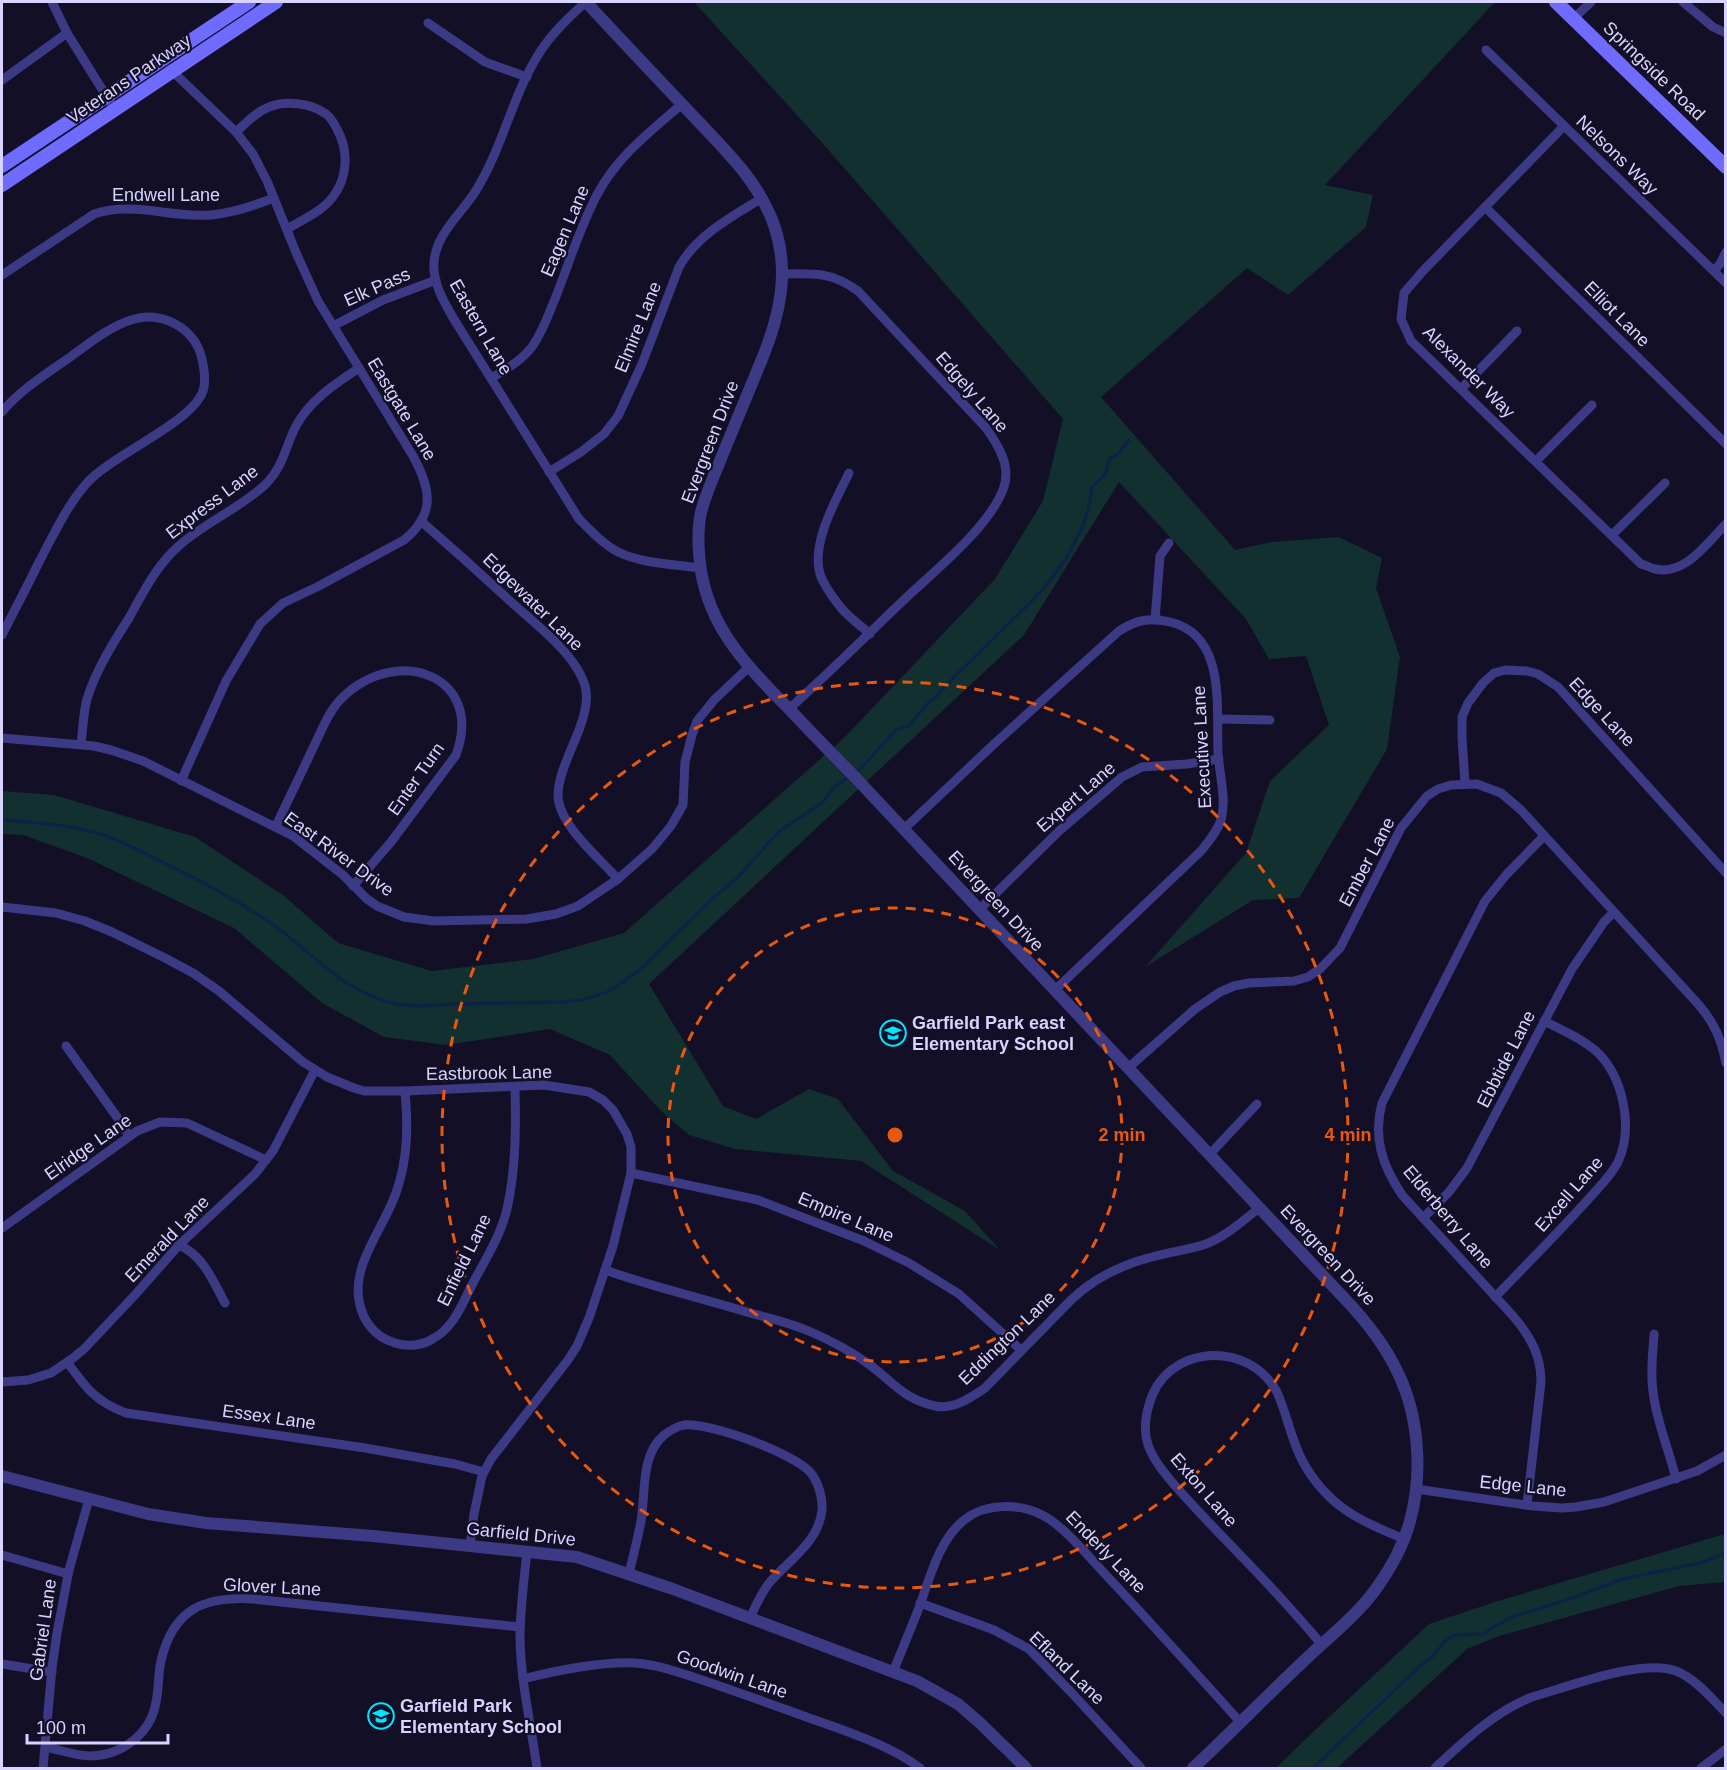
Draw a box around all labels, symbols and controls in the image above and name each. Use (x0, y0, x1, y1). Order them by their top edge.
street label: Springside Road (1599, 18, 1709, 124)
street label: Veterans Parkway (63, 30, 195, 128)
street label: Nelsons Way (1572, 111, 1662, 199)
street label: Eagen Lane (537, 182, 593, 280)
street label: Endwell Lane (112, 185, 220, 205)
street label: Elk Pass (341, 264, 413, 310)
street label: Eastern Lane (446, 276, 516, 378)
street label: Elliot Lane (1580, 277, 1654, 351)
street label: Elmire Lane (611, 279, 665, 375)
street label: Alexander Way (1419, 322, 1519, 422)
street label: Edgely Lane (932, 348, 1012, 436)
street label: Eastgate Lane (364, 354, 440, 464)
street label: Evergreen Drive (677, 378, 743, 506)
street label: Express Lane (162, 461, 262, 543)
street label: Edgewater Lane (479, 549, 587, 655)
street label: Edge Lane (1565, 673, 1639, 751)
street label: Executive Lane (1189, 685, 1215, 809)
street label: Enter Turn (384, 739, 448, 819)
street label: Expert Lane (1033, 758, 1119, 836)
street label: East River Drive (281, 808, 397, 900)
street label: Ember Lane (1335, 814, 1399, 910)
street label: Evergreen Drive (944, 847, 1048, 955)
street label: Ebbtide Lane (1473, 1007, 1539, 1111)
place label: Garfield Park east Elementary School (912, 1013, 1074, 1054)
school or university icon: Garfield Park east Elementary School (878, 1018, 908, 1048)
street label: Eastbrook Lane (426, 1062, 552, 1084)
street label: Elridge Lane (41, 1110, 135, 1184)
centre of rings (885, 1125, 905, 1145)
text: 2 min (1098, 1125, 1146, 1145)
text: 4 min (1324, 1125, 1372, 1145)
street label: Excell Lane (1531, 1152, 1607, 1236)
street label: Elderberry Lane (1399, 1162, 1497, 1272)
street label: Empire Lane (795, 1188, 897, 1246)
street label: Emerald Lane (121, 1192, 213, 1286)
street label: Evergreen Drive (1276, 1201, 1380, 1309)
street label: Enfield Lane (433, 1211, 495, 1309)
street label: Eddington Lane (955, 1287, 1059, 1389)
street label: Essex Lane (221, 1401, 317, 1433)
street label: Exton Lane (1167, 1449, 1241, 1531)
street label: Edge Lane (1479, 1472, 1567, 1500)
street label: Enderly Lane (1062, 1507, 1150, 1597)
street label: Garfield Drive (465, 1518, 577, 1550)
street label: Glover Lane (223, 1574, 321, 1600)
street label: Gabriel Lane (26, 1578, 60, 1682)
street label: Efland Lane (1025, 1627, 1109, 1709)
street label: Goodwin Lane (674, 1646, 790, 1702)
place label: Garfield Park Elementary School (400, 1696, 562, 1737)
school or university icon: Garfield Park Elementary School (366, 1701, 396, 1731)
scale bar (27, 1707, 168, 1745)
text: 100 m (36, 1718, 86, 1738)

